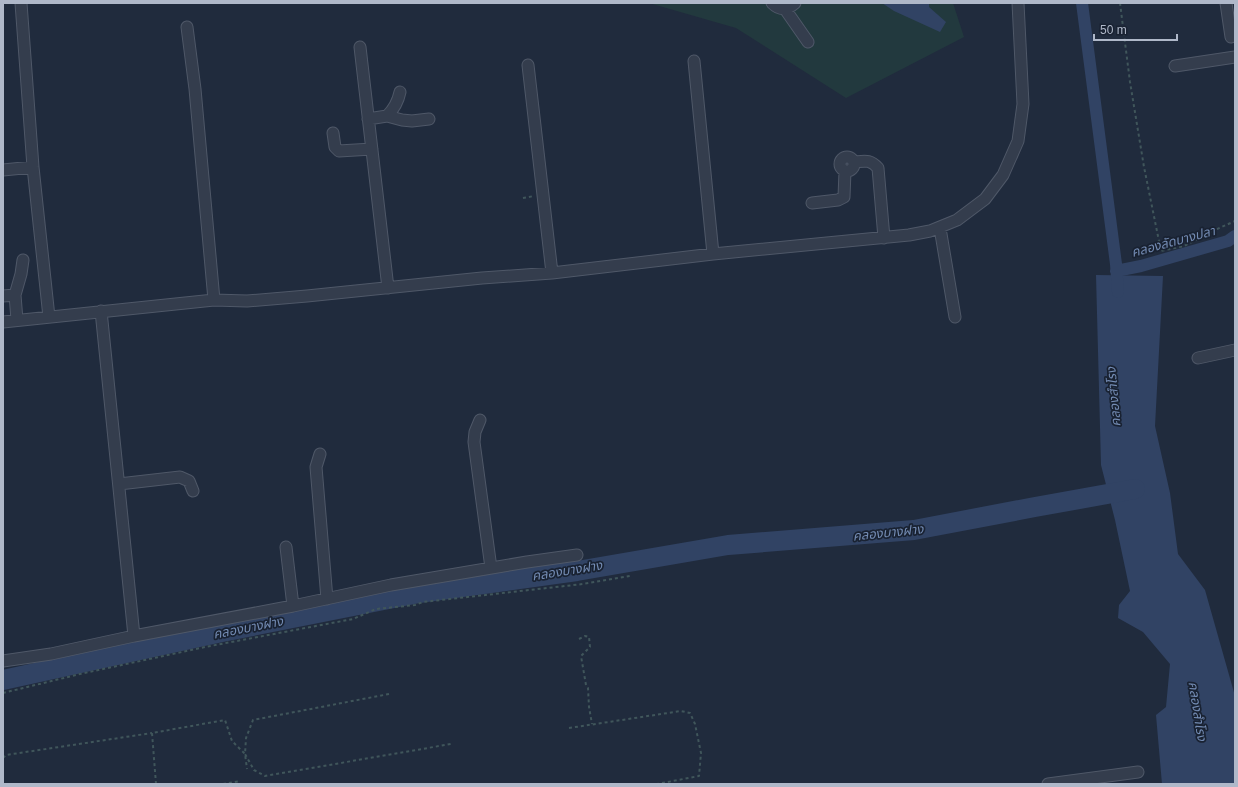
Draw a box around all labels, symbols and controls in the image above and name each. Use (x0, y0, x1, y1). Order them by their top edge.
scale bar (1094, 16, 1177, 42)
text: 50 m (1100, 23, 1127, 37)
water label: คลองลัดบางปลา (1130, 223, 1217, 260)
water label: คลองสำโรง (1103, 366, 1124, 427)
water label: คลองบางฝาง (852, 521, 925, 544)
water label: คลองบางฝาง (531, 557, 604, 583)
water label: คลองบางฝาง (212, 613, 285, 642)
water label: คลองสำโรง (1185, 680, 1210, 743)

